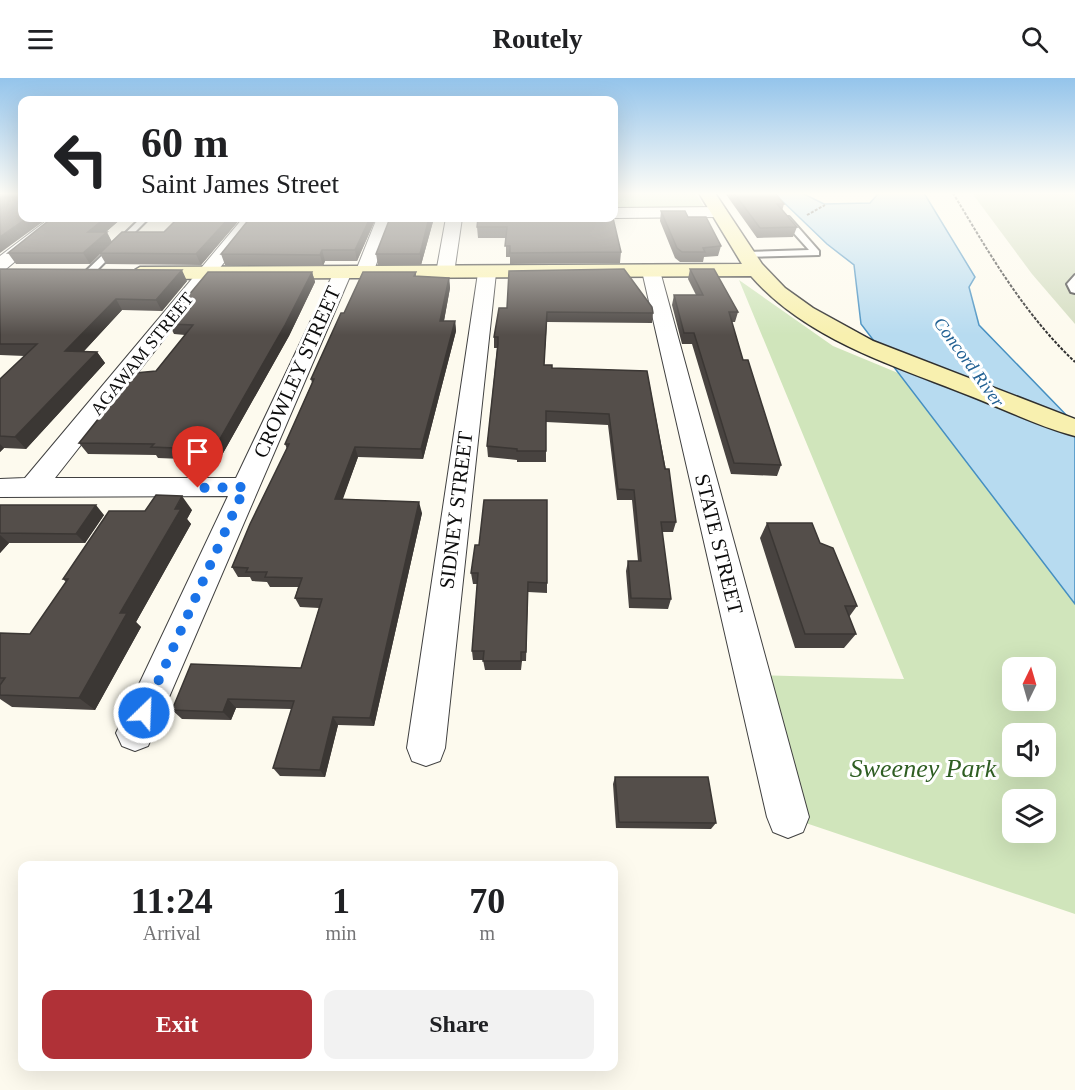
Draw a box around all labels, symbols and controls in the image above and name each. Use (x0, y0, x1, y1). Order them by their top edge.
icon: menu (24, 23, 57, 56)
icon: search (1018, 23, 1051, 56)
text: Routely (493, 24, 583, 54)
icon: left (42, 120, 120, 198)
text: 60 m (141, 120, 229, 166)
text: Saint James Street (141, 169, 339, 199)
street label: CROWLEY STREET (248, 282, 346, 462)
street label: AGAWAM STREET (86, 289, 198, 419)
water label: Concord River (930, 313, 1009, 411)
pin (172, 426, 223, 488)
street label: SIDNEY STREET (434, 430, 478, 590)
icon: arrive (181, 435, 214, 468)
street label: STATE STREET (690, 471, 748, 617)
north arrow (1002, 657, 1056, 711)
map controls (1002, 657, 1056, 843)
position arrow (112, 681, 176, 745)
button: sound (1002, 723, 1056, 777)
park label: Sweeney Park (850, 754, 997, 783)
button: layers (1002, 789, 1056, 843)
text: 11:24 (131, 881, 213, 921)
text: 1 (332, 881, 350, 921)
text: 70 (469, 881, 505, 921)
text: Arrival (143, 922, 201, 944)
text: min (325, 922, 357, 944)
text: m (479, 922, 495, 944)
button: Exit (42, 990, 312, 1059)
button: Share (324, 990, 594, 1059)

